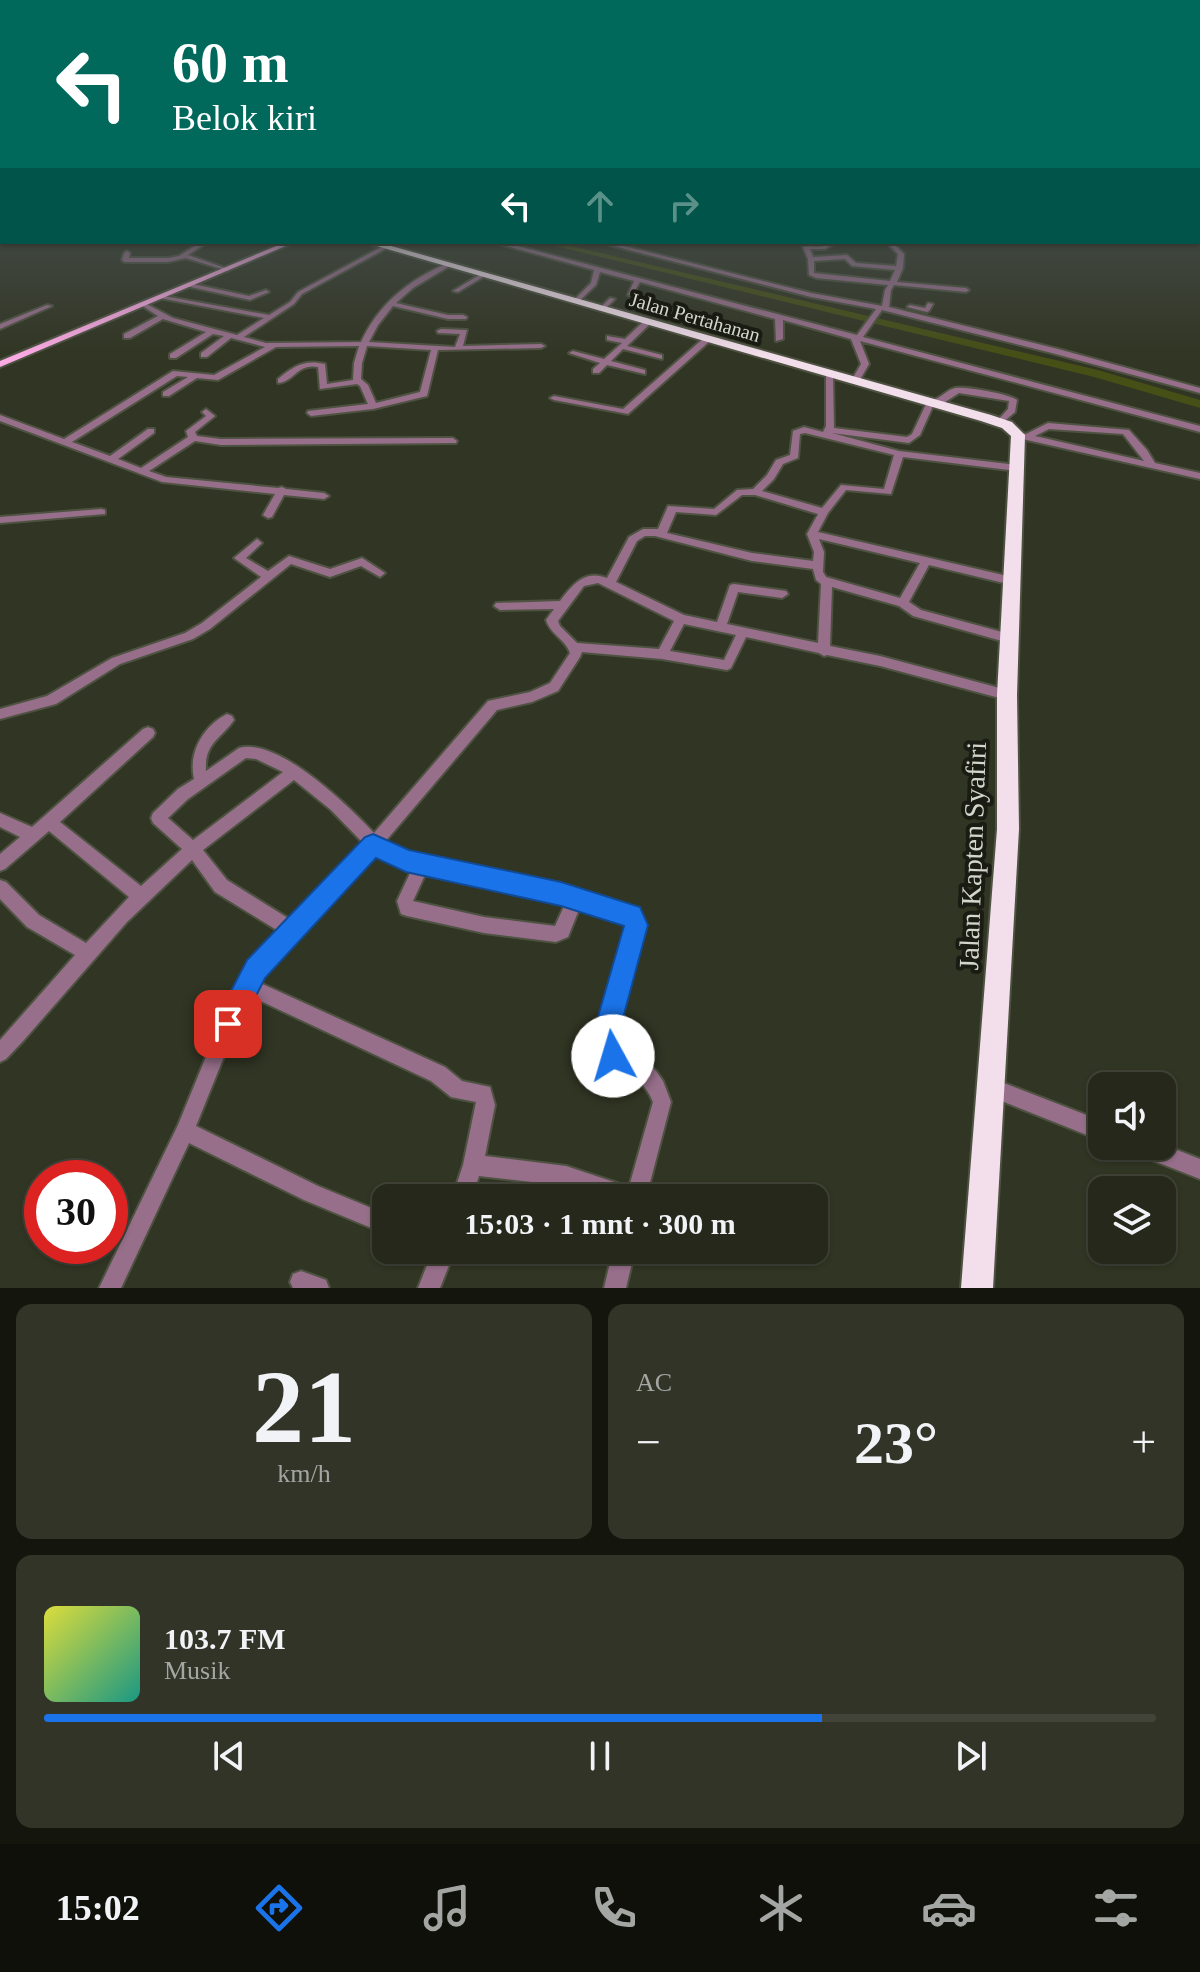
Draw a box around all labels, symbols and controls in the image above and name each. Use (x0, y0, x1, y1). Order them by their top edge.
icon: left (40, 32, 144, 136)
text: 60 m (172, 32, 289, 94)
text: Belok kiri (172, 98, 317, 138)
icon: left (494, 184, 538, 228)
icon: ahead (578, 184, 622, 228)
icon: right (662, 184, 706, 228)
street label: Jalan Pertahanan (627, 288, 763, 346)
street label: Jalan Kapten Syafiri (953, 741, 992, 971)
pin (194, 990, 262, 1058)
icon: arrive (206, 1002, 250, 1046)
position arrow (571, 1014, 655, 1098)
map controls (1088, 1072, 1176, 1264)
button: sound (1088, 1072, 1176, 1160)
speed limit sign: 30 (24, 1160, 128, 1264)
button: layers (1088, 1176, 1176, 1264)
text: 15:03 · 1 mnt · 300 m (464, 1207, 736, 1240)
text: 21 (252, 1349, 356, 1464)
text: AC (636, 1368, 672, 1397)
text: 23° (854, 1410, 938, 1476)
text: − (636, 1418, 661, 1467)
text: + (1131, 1418, 1156, 1467)
text: km/h (277, 1459, 331, 1488)
text: 103.7 FM (164, 1622, 286, 1655)
text: Musik (164, 1656, 230, 1685)
icon: previous (207, 1734, 251, 1778)
icon: pause (578, 1734, 622, 1778)
icon: next (949, 1734, 993, 1778)
icon: directions (251, 1880, 307, 1936)
icon: music (419, 1880, 475, 1936)
icon: phone (586, 1880, 642, 1936)
icon: climate (753, 1880, 809, 1936)
icon: car (921, 1880, 977, 1936)
icon: filters (1088, 1880, 1144, 1936)
text: 15:02 (56, 1888, 140, 1928)

